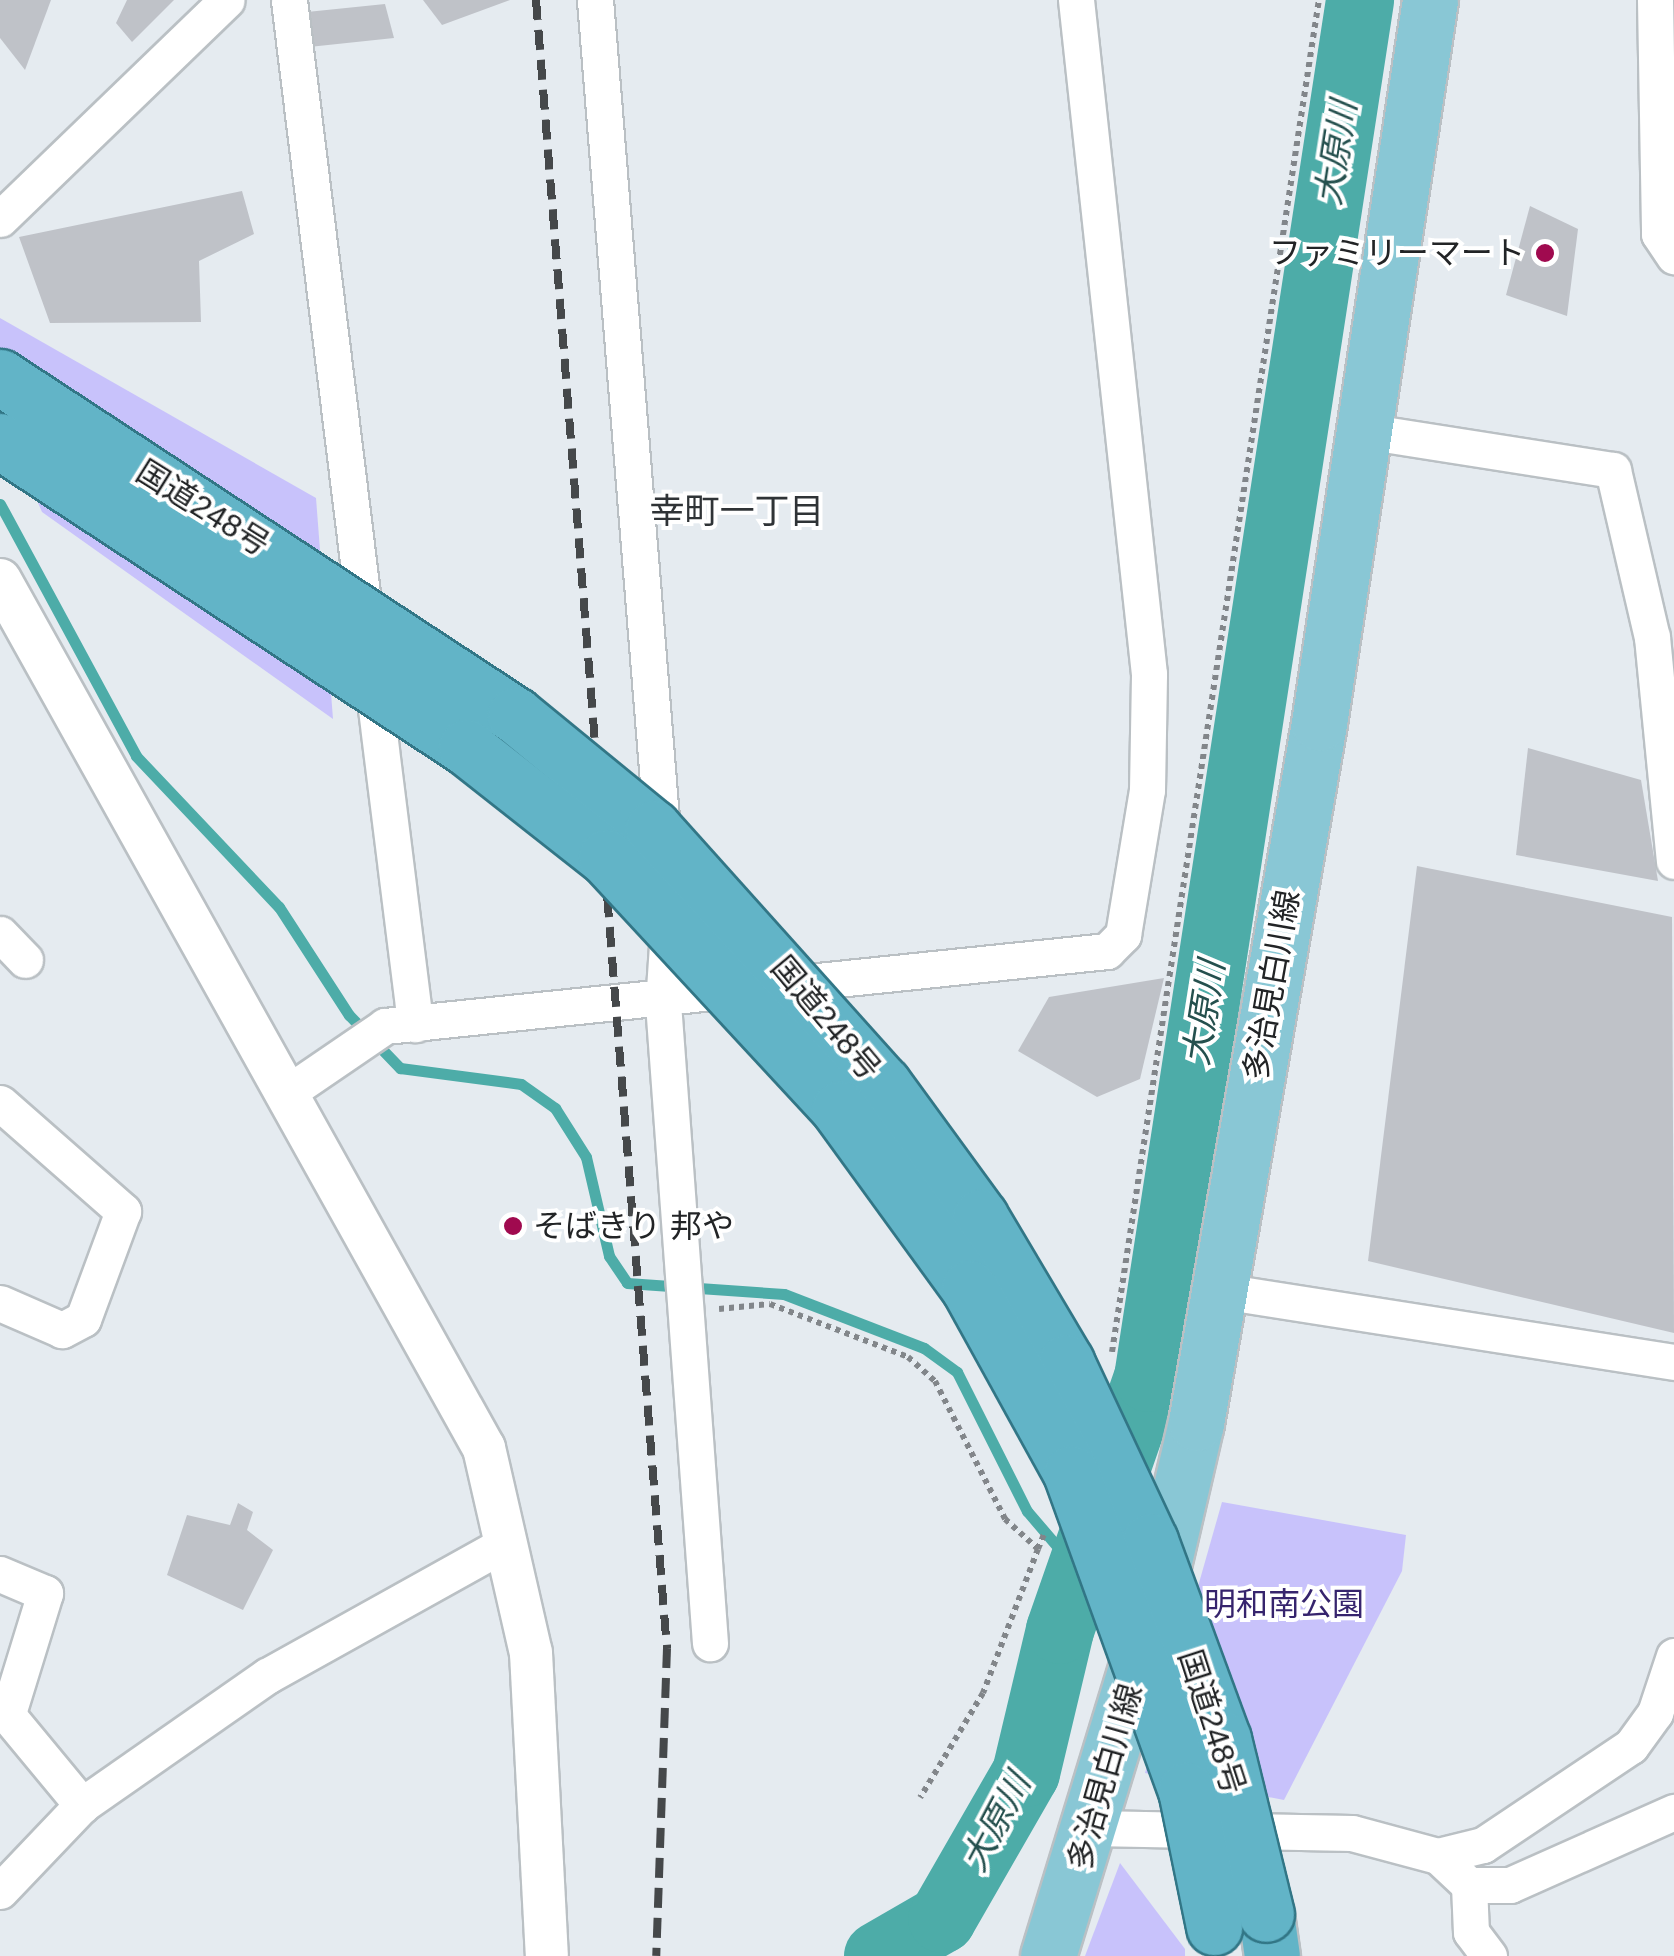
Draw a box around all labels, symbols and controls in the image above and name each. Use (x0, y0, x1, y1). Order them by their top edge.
water label: 大原川 (1307, 98, 1365, 208)
place label: ファミリーマート (1269, 234, 1525, 272)
marker: ファミリーマート (1534, 242, 1556, 264)
street label: 国道248号 (129, 452, 277, 564)
district label: 幸町一丁目 (650, 490, 824, 532)
street label: 多治見白川線 (1236, 887, 1308, 1083)
street label: 国道248号 (763, 948, 889, 1088)
water label: 大原川 (1175, 958, 1233, 1068)
place label: そばきり 邦や (533, 1207, 734, 1245)
marker: そばきり 邦や (502, 1215, 524, 1237)
park label: 明和南公園 (1204, 1585, 1364, 1623)
street label: 国道248号 (1171, 1645, 1253, 1799)
street label: 多治見白川線 (1060, 1679, 1150, 1875)
water label: 大原川 (953, 1766, 1039, 1878)

